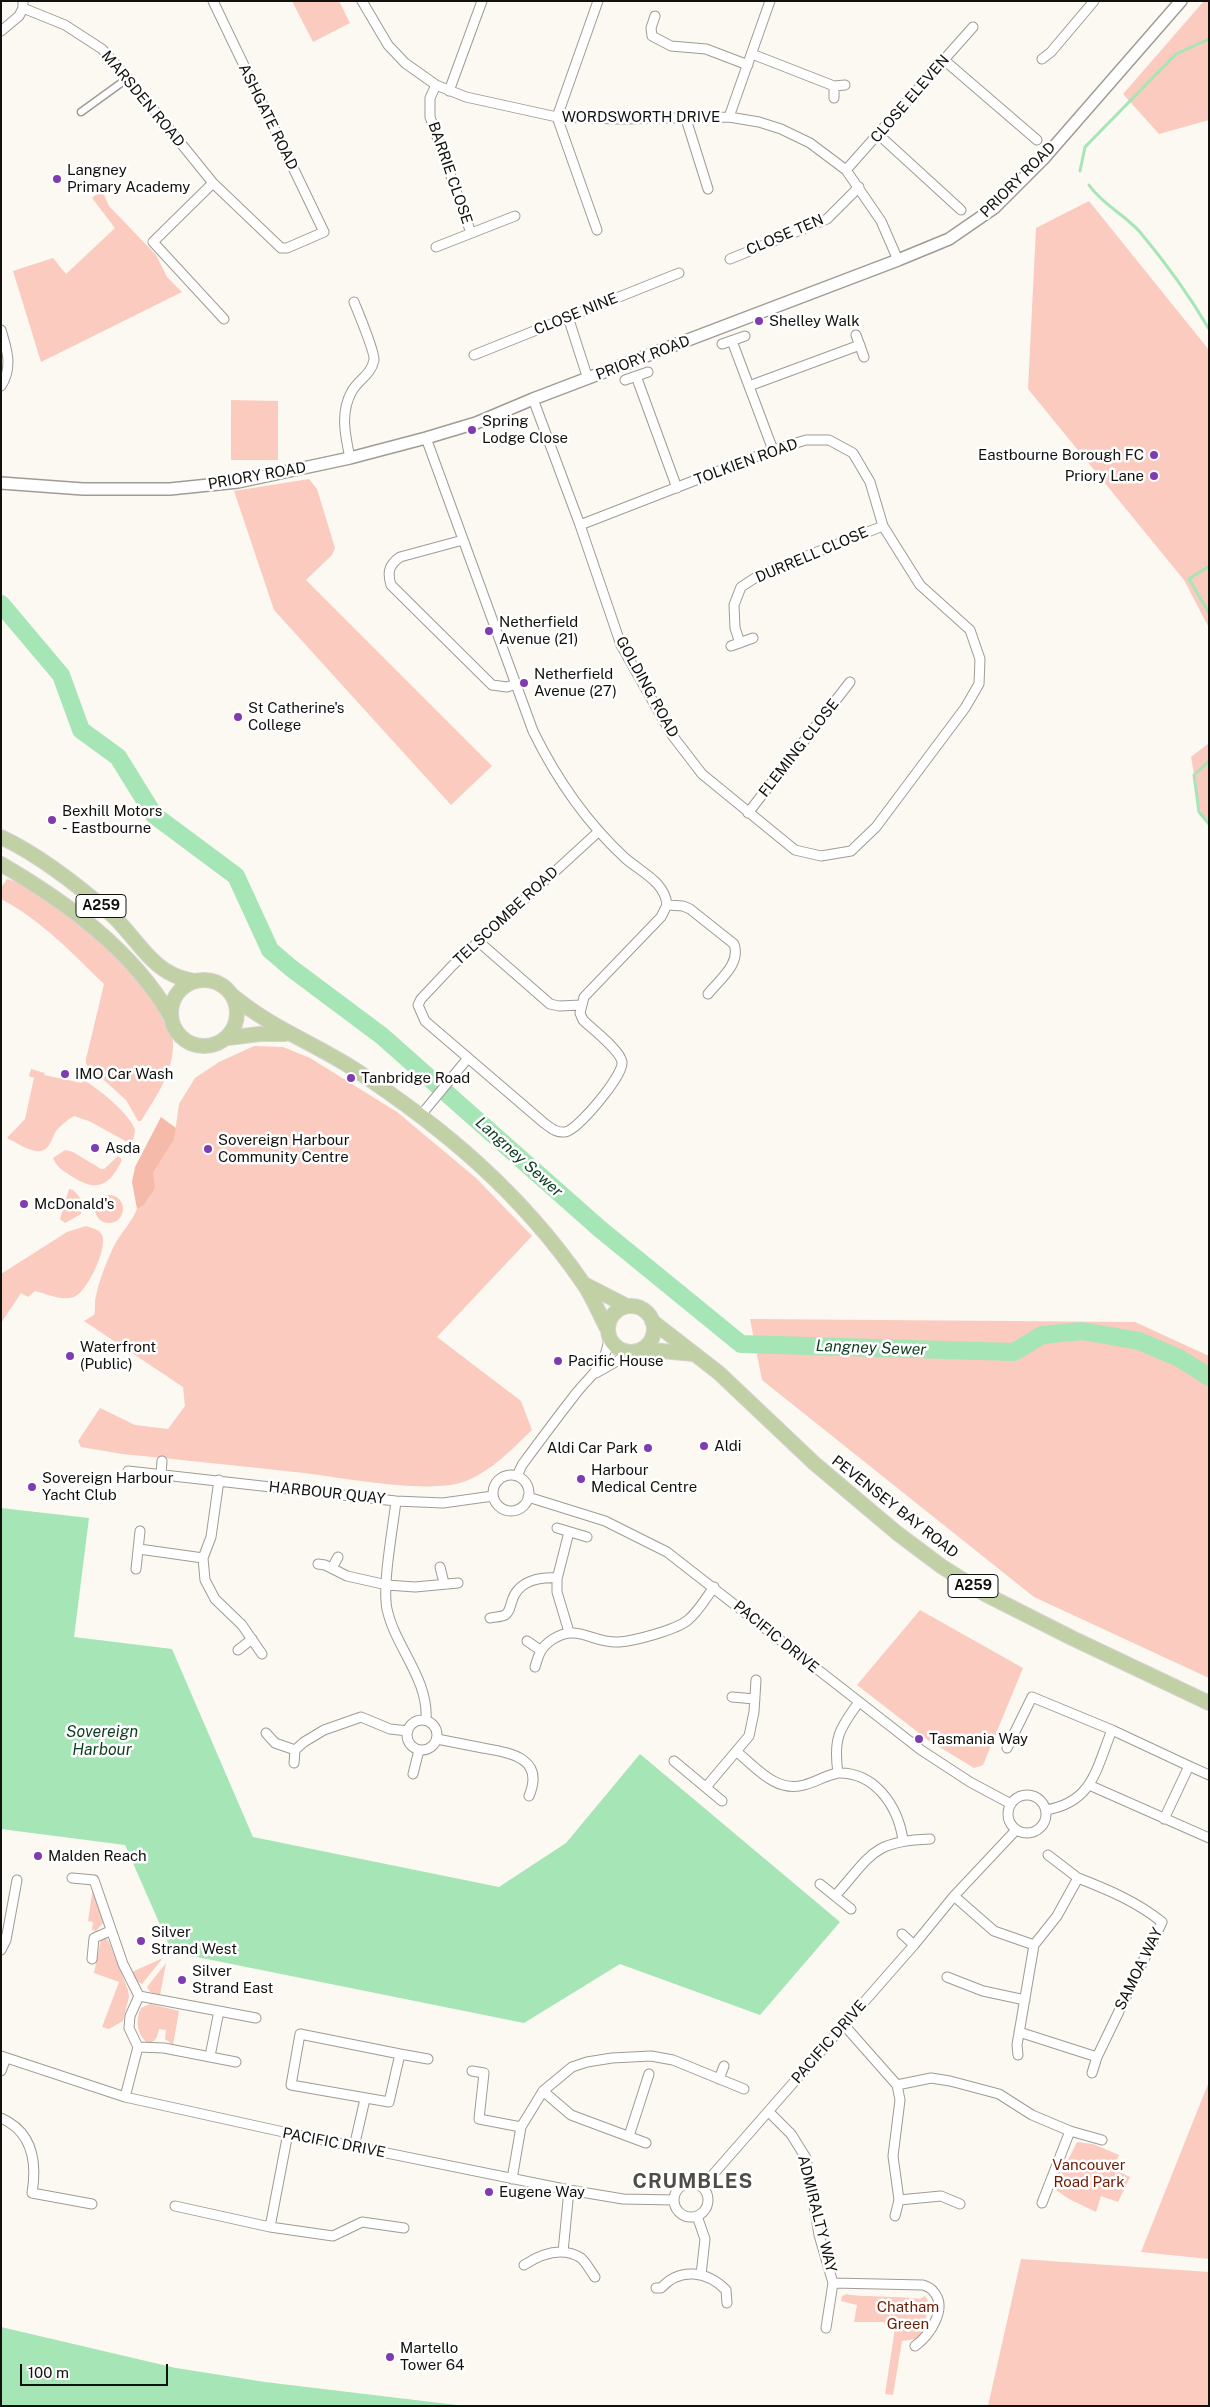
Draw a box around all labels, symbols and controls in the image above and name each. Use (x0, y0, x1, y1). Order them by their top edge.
street label: MARSDEN ROAD (98, 47, 188, 151)
street label: CLOSE ELEVEN (867, 51, 953, 147)
street label: ASHGATE ROAD (235, 61, 301, 173)
street label: WORDSWORTH DRIVE (562, 108, 720, 126)
street label: BARRIE CLOSE (424, 119, 476, 227)
street label: PRIORY ROAD (977, 139, 1059, 221)
place label: Langney Primary Academy (67, 161, 190, 196)
marker: Langney Primary Academy (51, 173, 63, 185)
street label: CLOSE TEN (744, 211, 826, 259)
street label: CLOSE NINE (531, 289, 621, 339)
place label: Shelley Walk (769, 312, 860, 330)
marker: Shelley Walk (753, 315, 765, 327)
street label: PRIORY ROAD (593, 332, 693, 384)
place label: Spring Lodge Close (482, 412, 568, 447)
marker: Spring Lodge Close (466, 424, 478, 436)
street label: TOLKIEN ROAD (692, 435, 800, 489)
place label: Eastbourne Borough FC (978, 446, 1144, 464)
marker: Eastbourne Borough FC (1148, 449, 1160, 461)
street label: PRIORY ROAD (207, 459, 307, 493)
place label: Priory Lane (1065, 467, 1144, 485)
marker: Priory Lane (1148, 470, 1160, 482)
street label: DURRELL CLOSE (753, 523, 871, 587)
place label: Netherfield Avenue (21) (499, 613, 578, 648)
marker: Netherfield Avenue (21) (483, 625, 495, 637)
street label: GOLDING ROAD (612, 633, 682, 741)
place label: Netherfield Avenue (27) (534, 665, 617, 700)
marker: Netherfield Avenue (27) (518, 677, 530, 689)
street label: FLEMING CLOSE (755, 695, 843, 801)
place label: St Catherine's College (248, 699, 344, 734)
marker: St Catherine's College (232, 711, 244, 723)
place label: Bexhill Motors - Eastbourne (62, 802, 162, 837)
marker: Bexhill Motors - Eastbourne (46, 814, 58, 826)
street label: TELSCOMBE ROAD (450, 863, 562, 969)
road number: A259 (76, 894, 126, 918)
place label: IMO Car Wash (75, 1065, 173, 1083)
marker: IMO Car Wash (59, 1068, 71, 1080)
place label: Tanbridge Road (361, 1069, 470, 1087)
marker: Tanbridge Road (345, 1072, 357, 1084)
water label: Langney Sewer (471, 1113, 567, 1201)
place label: Sovereign Harbour Community Centre (218, 1131, 350, 1166)
place label: Asda (105, 1139, 140, 1157)
marker: Asda (89, 1142, 101, 1154)
marker: Sovereign Harbour Community Centre (202, 1143, 214, 1155)
place label: McDonald's (34, 1195, 114, 1213)
marker: McDonald's (18, 1198, 30, 1210)
water label: Langney Sewer (815, 1336, 927, 1360)
place label: Waterfront (Public) (80, 1338, 156, 1373)
marker: Waterfront (Public) (64, 1350, 76, 1362)
place label: Pacific House (568, 1352, 664, 1370)
marker: Pacific House (552, 1355, 564, 1367)
place label: Aldi (714, 1437, 742, 1455)
place label: Aldi Car Park (547, 1439, 638, 1457)
marker: Aldi (698, 1440, 710, 1452)
marker: Aldi Car Park (642, 1442, 654, 1454)
street label: PEVENSEY BAY ROAD (828, 1452, 962, 1562)
place label: Harbour Medical Centre (591, 1461, 697, 1496)
place label: Sovereign Harbour Yacht Club (42, 1469, 174, 1504)
marker: Harbour Medical Centre (575, 1473, 587, 1485)
street label: HARBOUR QUAY (268, 1478, 386, 1508)
marker: Sovereign Harbour Yacht Club (26, 1481, 38, 1493)
road number: A259 (948, 1574, 998, 1598)
street label: PACIFIC DRIVE (730, 1597, 822, 1677)
water label: Sovereign Harbour (66, 1722, 138, 1760)
place label: Tasmania Way (929, 1730, 1028, 1748)
marker: Tasmania Way (913, 1733, 925, 1745)
place label: Malden Reach (48, 1847, 147, 1865)
marker: Malden Reach (32, 1850, 44, 1862)
place label: Silver Strand West (151, 1923, 237, 1958)
street label: SAMOA WAY (1111, 1925, 1167, 2013)
marker: Silver Strand West (135, 1935, 147, 1947)
place label: Silver Strand East (192, 1962, 273, 1997)
marker: Silver Strand East (176, 1974, 188, 1986)
street label: PACIFIC DRIVE (788, 1997, 870, 2087)
street label: PACIFIC DRIVE (281, 2124, 387, 2162)
street label: ADMIRALTY WAY (794, 2153, 840, 2275)
park label: Vancouver Road Park (1052, 2156, 1126, 2191)
district label: CRUMBLES (632, 2170, 754, 2194)
place label: Eugene Way (499, 2183, 585, 2201)
marker: Eugene Way (483, 2186, 495, 2198)
park label: Chatham Green (877, 2298, 939, 2333)
place label: Martello Tower 64 (400, 2339, 465, 2374)
marker: Martello Tower 64 (384, 2351, 396, 2363)
scale bar (22, 2354, 170, 2386)
text: 100 m (28, 2364, 69, 2381)

